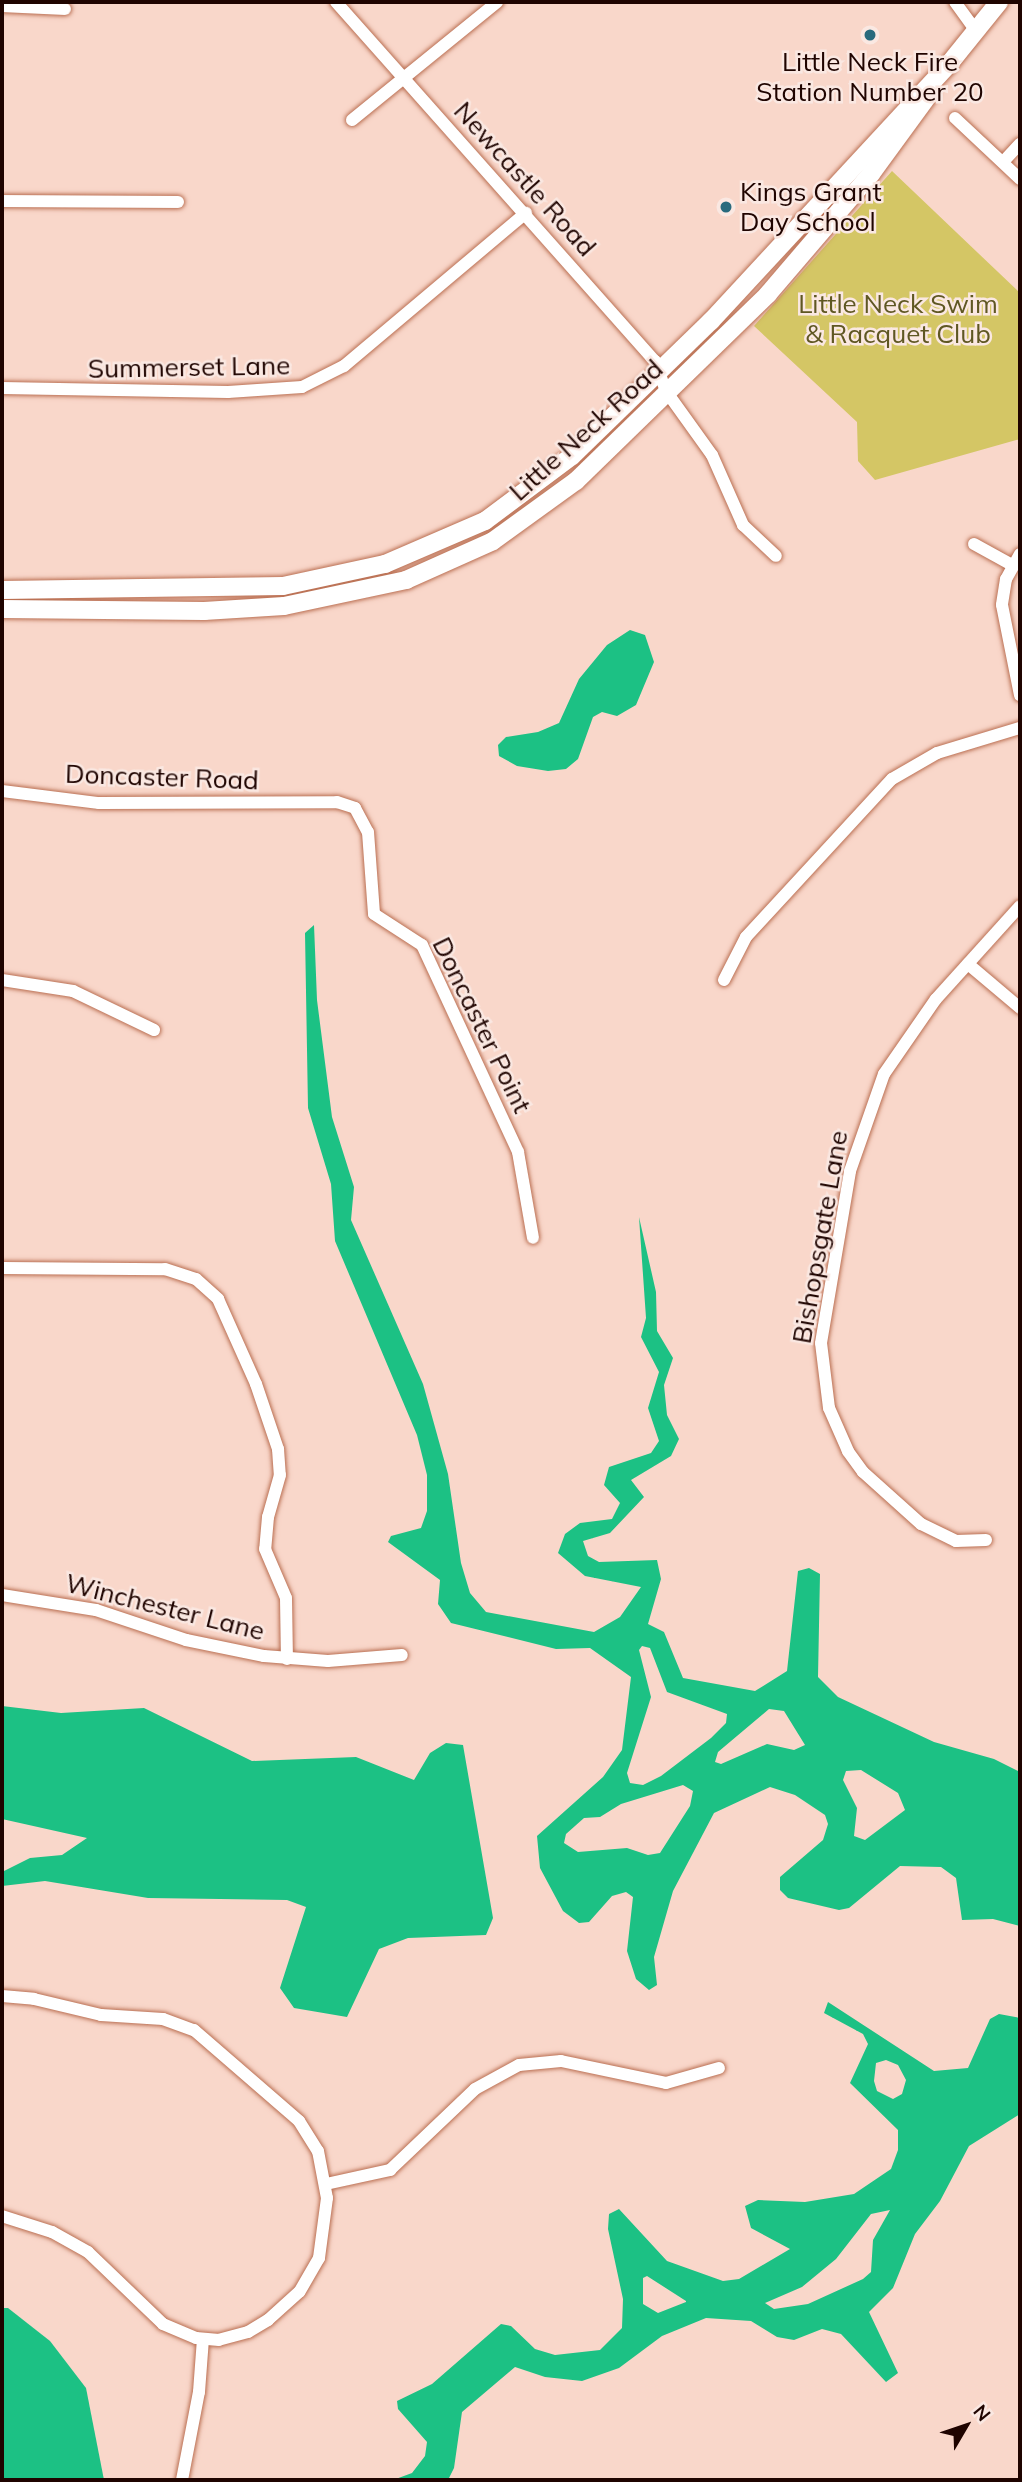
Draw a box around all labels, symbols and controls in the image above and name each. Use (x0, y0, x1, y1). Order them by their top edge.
marker: Little Neck Fire Station Number 20 (862, 27, 878, 43)
place label: Little Neck Fire Station Number 20 (756, 46, 984, 108)
street label: Newcastle Road (448, 95, 602, 263)
place label: Kings Grant Day School (740, 176, 882, 238)
marker: Kings Grant Day School (718, 199, 734, 215)
park label: Little Neck Swim & Racquet Club (798, 288, 998, 350)
street label: Summerset Lane (88, 350, 290, 384)
street label: Little Neck Road (503, 353, 669, 507)
street label: Doncaster Road (65, 758, 259, 796)
street label: Doncaster Point (426, 932, 538, 1118)
street label: Bishopsgate Lane (786, 1128, 854, 1346)
street label: Winchester Lane (62, 1567, 268, 1647)
north arrow (931, 2391, 1001, 2461)
text: N (968, 2400, 996, 2426)

